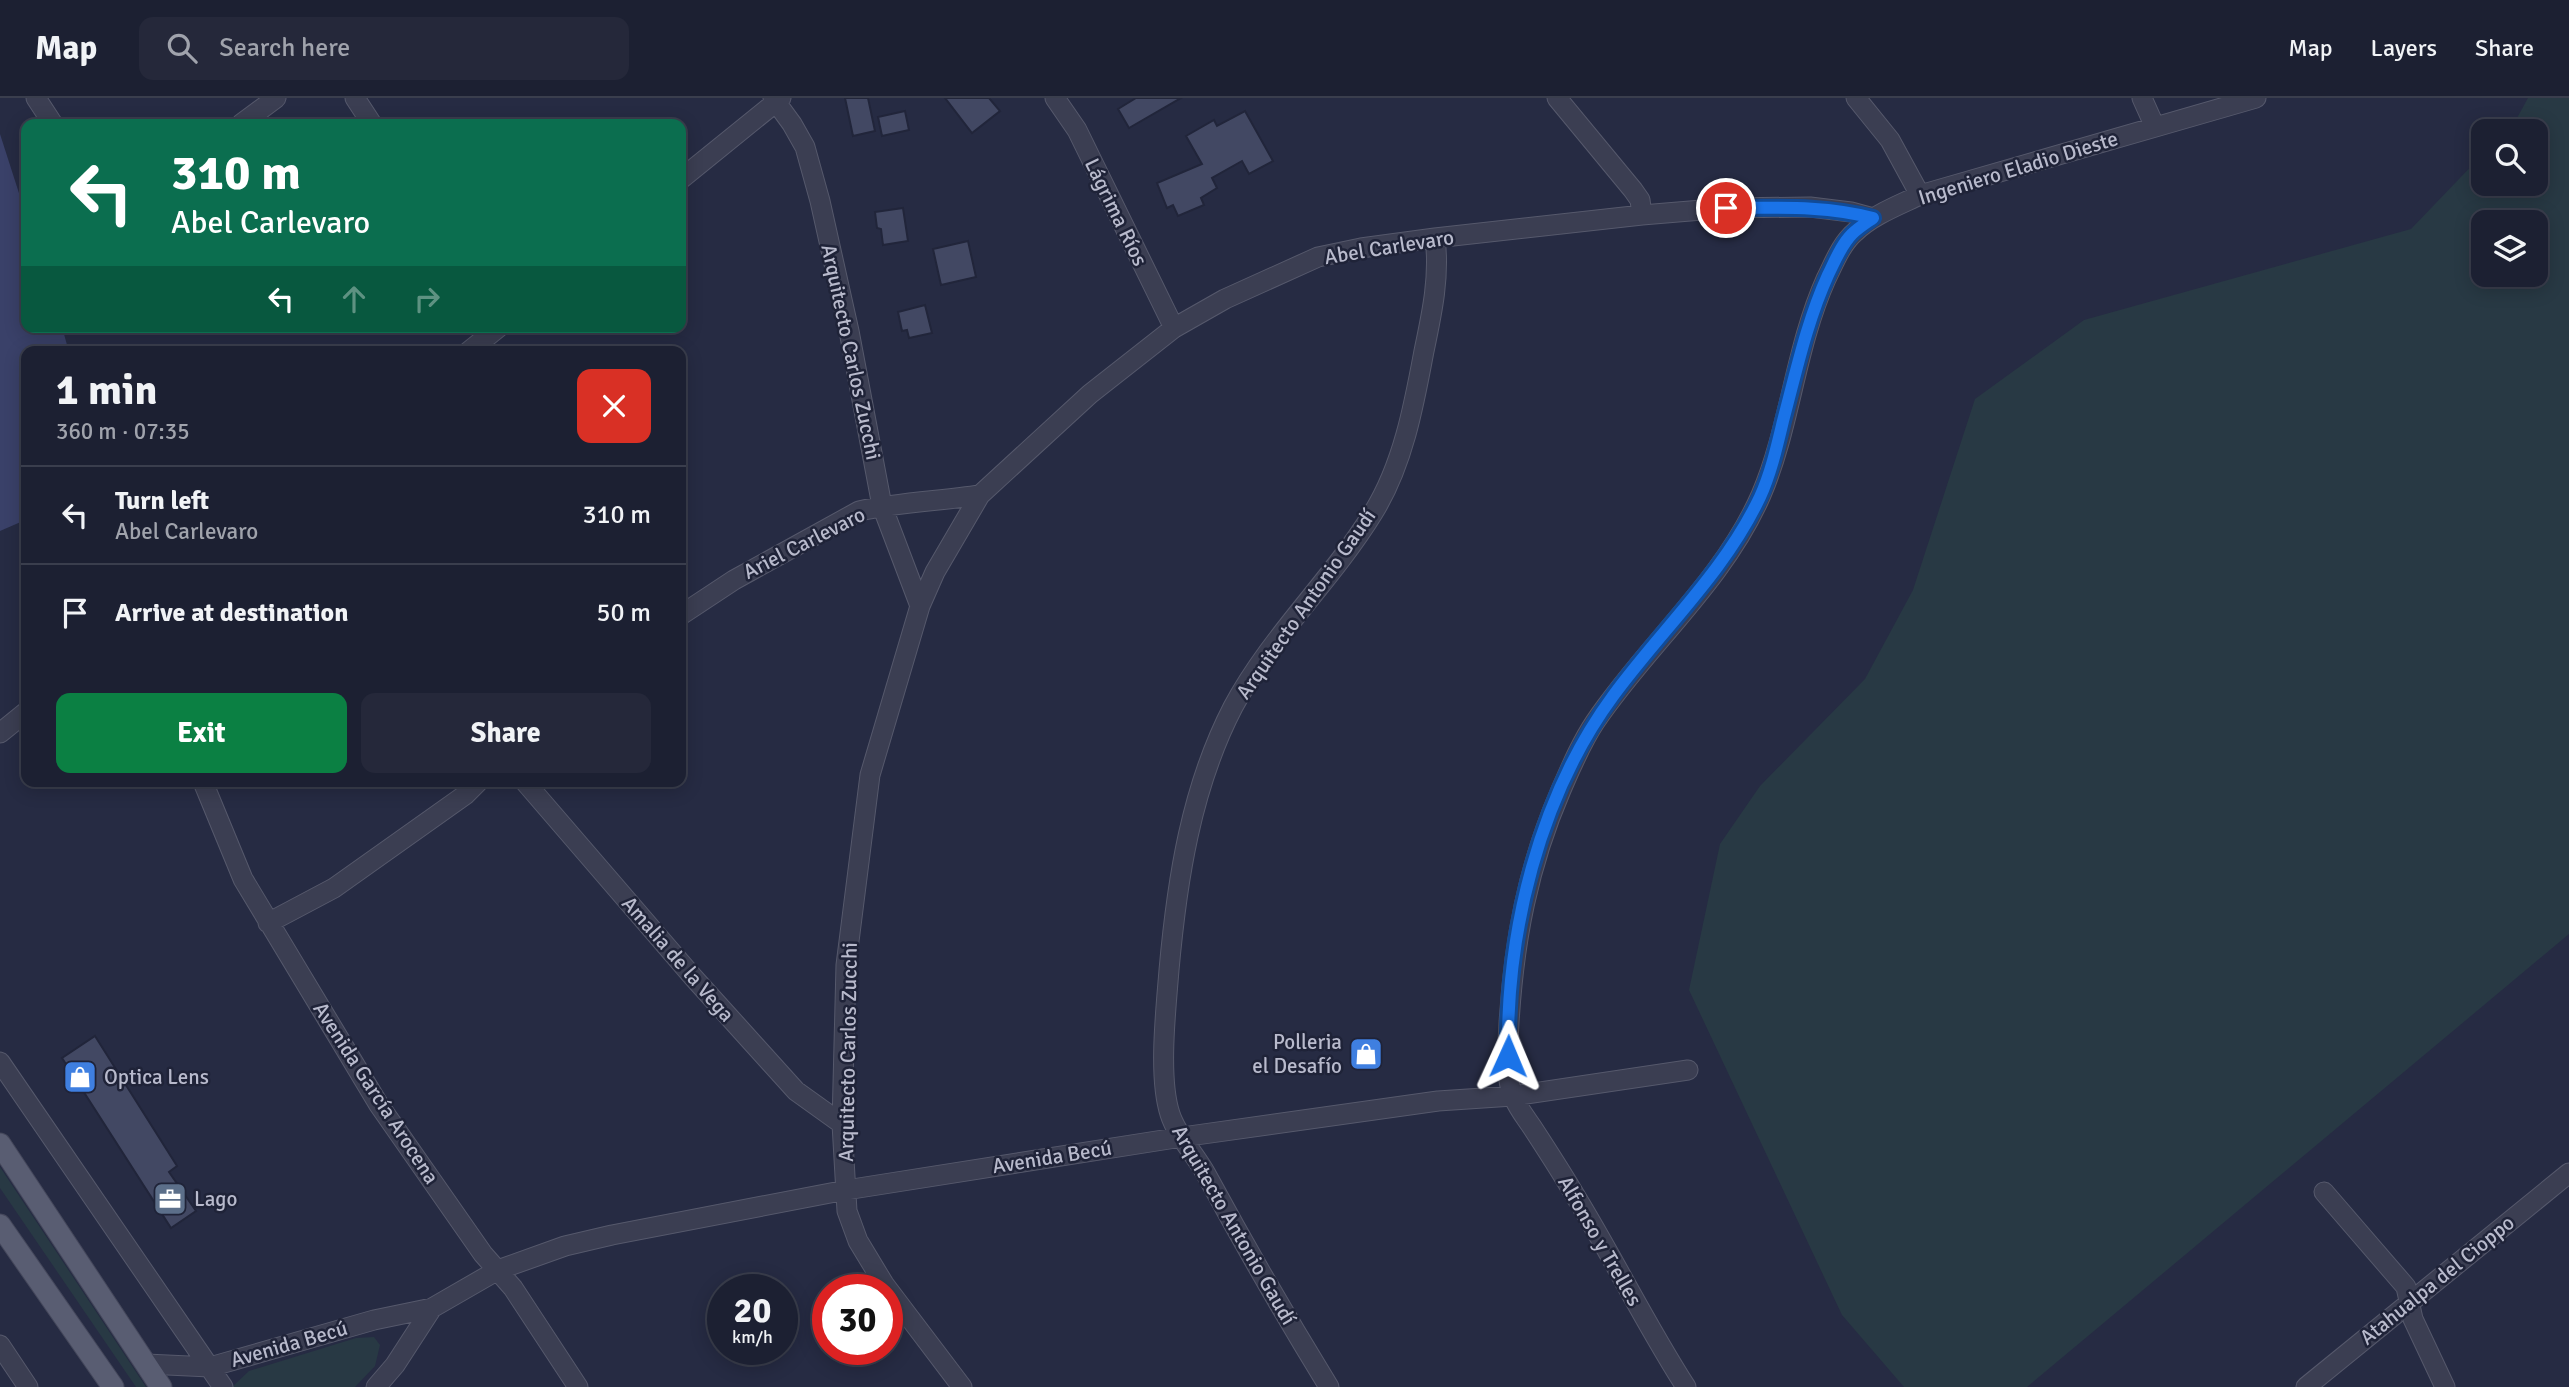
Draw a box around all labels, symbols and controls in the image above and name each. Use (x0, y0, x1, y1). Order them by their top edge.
search box (139, 17, 629, 80)
text: Map (35, 28, 97, 69)
icon: search (163, 29, 201, 67)
text: Search here (219, 32, 350, 64)
text: Map (2288, 33, 2333, 63)
text: Layers (2371, 33, 2437, 63)
text: Share (2475, 33, 2534, 63)
map controls (2471, 119, 2548, 287)
button: search (2471, 119, 2548, 196)
street label: Ingeniero Eladio Dieste (1915, 125, 2121, 211)
text: 310 m (171, 143, 301, 203)
icon: left (56, 147, 147, 238)
street label: Lágrima Ríos (1079, 154, 1153, 270)
pin (1696, 178, 1756, 238)
icon: arrive (1707, 189, 1745, 227)
text: Abel Carlevaro (171, 203, 370, 242)
button: layers (2471, 210, 2548, 287)
street label: Abel Carlevaro (1322, 224, 1456, 270)
street label: Arquitecto Carlos Zucchi (815, 242, 887, 462)
icon: left (262, 280, 300, 318)
icon: ahead (335, 280, 373, 318)
icon: right (408, 280, 446, 318)
text: 1 min (56, 365, 157, 416)
button: close (577, 369, 651, 443)
text: 360 m · 07:35 (56, 417, 190, 446)
text: Turn left (115, 485, 209, 517)
icon: left (56, 496, 94, 534)
text: 310 m (582, 499, 651, 531)
street label: Ariel Carlevaro (739, 501, 869, 585)
street label: Arquitecto Antonio Gaudí (1230, 504, 1382, 704)
text: Abel Carlevaro (115, 517, 258, 546)
icon: arrive (56, 594, 94, 632)
text: Arrive at destination (115, 597, 348, 629)
text: 50 m (596, 597, 651, 629)
button: Exit (56, 693, 347, 773)
button: Share (361, 693, 651, 773)
street label: Amalia de la Vega (616, 891, 740, 1027)
street label: Arquitecto Carlos Zucchi (833, 942, 863, 1162)
street label: Avenida García Arocena (307, 997, 445, 1189)
position arrow (1471, 1019, 1545, 1093)
place label: Polleria el Desafío (1252, 1029, 1342, 1079)
shop icon: Polleria el Desafío (1347, 1035, 1385, 1073)
shop icon: Optica Lens (61, 1058, 99, 1096)
place label: Optica Lens (104, 1064, 209, 1090)
street label: Arquitecto Antonio Gaudí (1166, 1121, 1302, 1330)
street label: Avenida Becú (990, 1135, 1114, 1179)
street label: Alfonso y Trelles (1552, 1171, 1648, 1311)
office icon: Lago (151, 1180, 189, 1218)
place label: Lago (194, 1186, 237, 1212)
street label: Atahualpa del Cioppo (2354, 1210, 2520, 1350)
speed limit sign: 30 (812, 1274, 903, 1365)
text: 20 (734, 1289, 771, 1332)
street label: Avenida Becú (228, 1315, 350, 1373)
text: km/h (732, 1326, 773, 1348)

